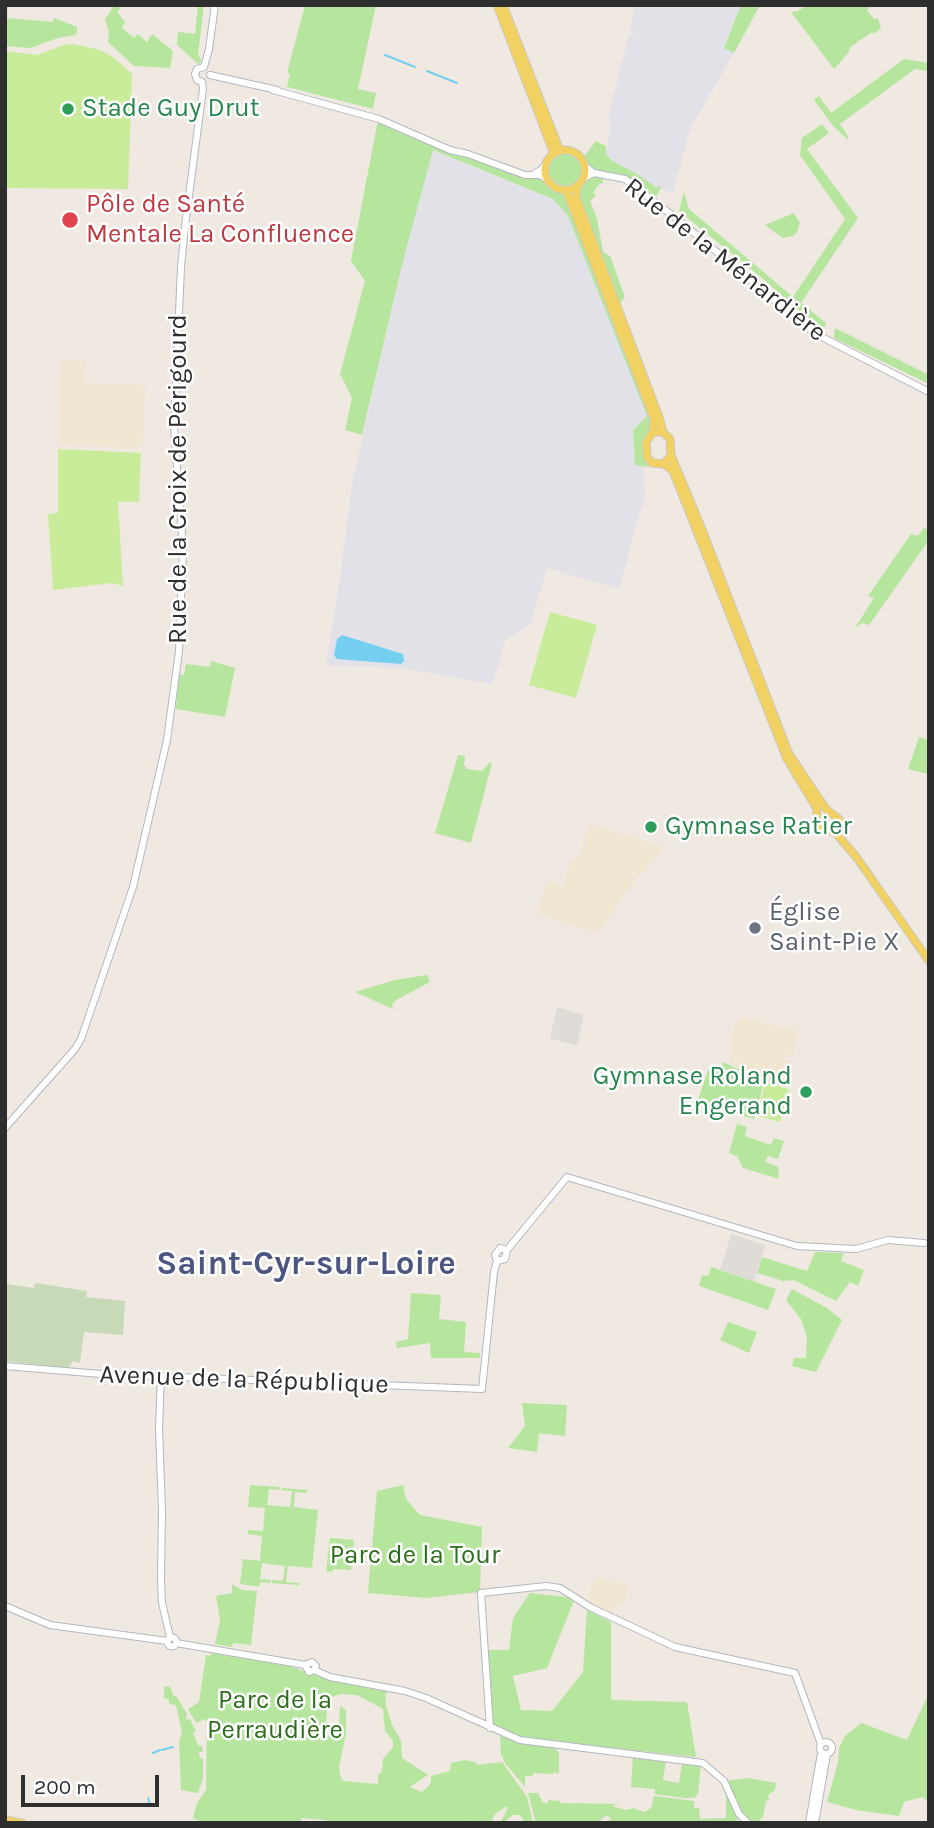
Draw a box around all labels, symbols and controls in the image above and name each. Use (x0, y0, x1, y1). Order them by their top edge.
place label: Stade Guy Drut (82, 93, 260, 125)
marker: Stade Guy Drut (60, 101, 76, 117)
street label: Rue de la Ménardière (618, 171, 832, 349)
place label: Pôle de Santé Mentale La Confluence (86, 189, 354, 250)
marker: Pôle de Santé Mentale La Confluence (60, 210, 80, 230)
street label: Rue de la Croix de Périgourd (163, 314, 195, 644)
place label: Gymnase Ratier (665, 811, 852, 843)
marker: Gymnase Ratier (643, 819, 659, 835)
place label: Église Saint-Pie X (769, 897, 900, 958)
marker: Église Saint-Pie X (747, 920, 763, 936)
place label: Gymnase Roland Engerand (593, 1061, 792, 1122)
marker: Gymnase Roland Engerand (798, 1084, 814, 1100)
district label: Saint-Cyr-sur-Loire (156, 1245, 456, 1285)
street label: Avenue de la République (99, 1359, 389, 1401)
park label: Parc de la Tour (330, 1540, 500, 1572)
park label: Parc de la Perraudière (207, 1685, 343, 1746)
scale bar (24, 1762, 163, 1806)
text: 200 m (34, 1775, 96, 1799)

